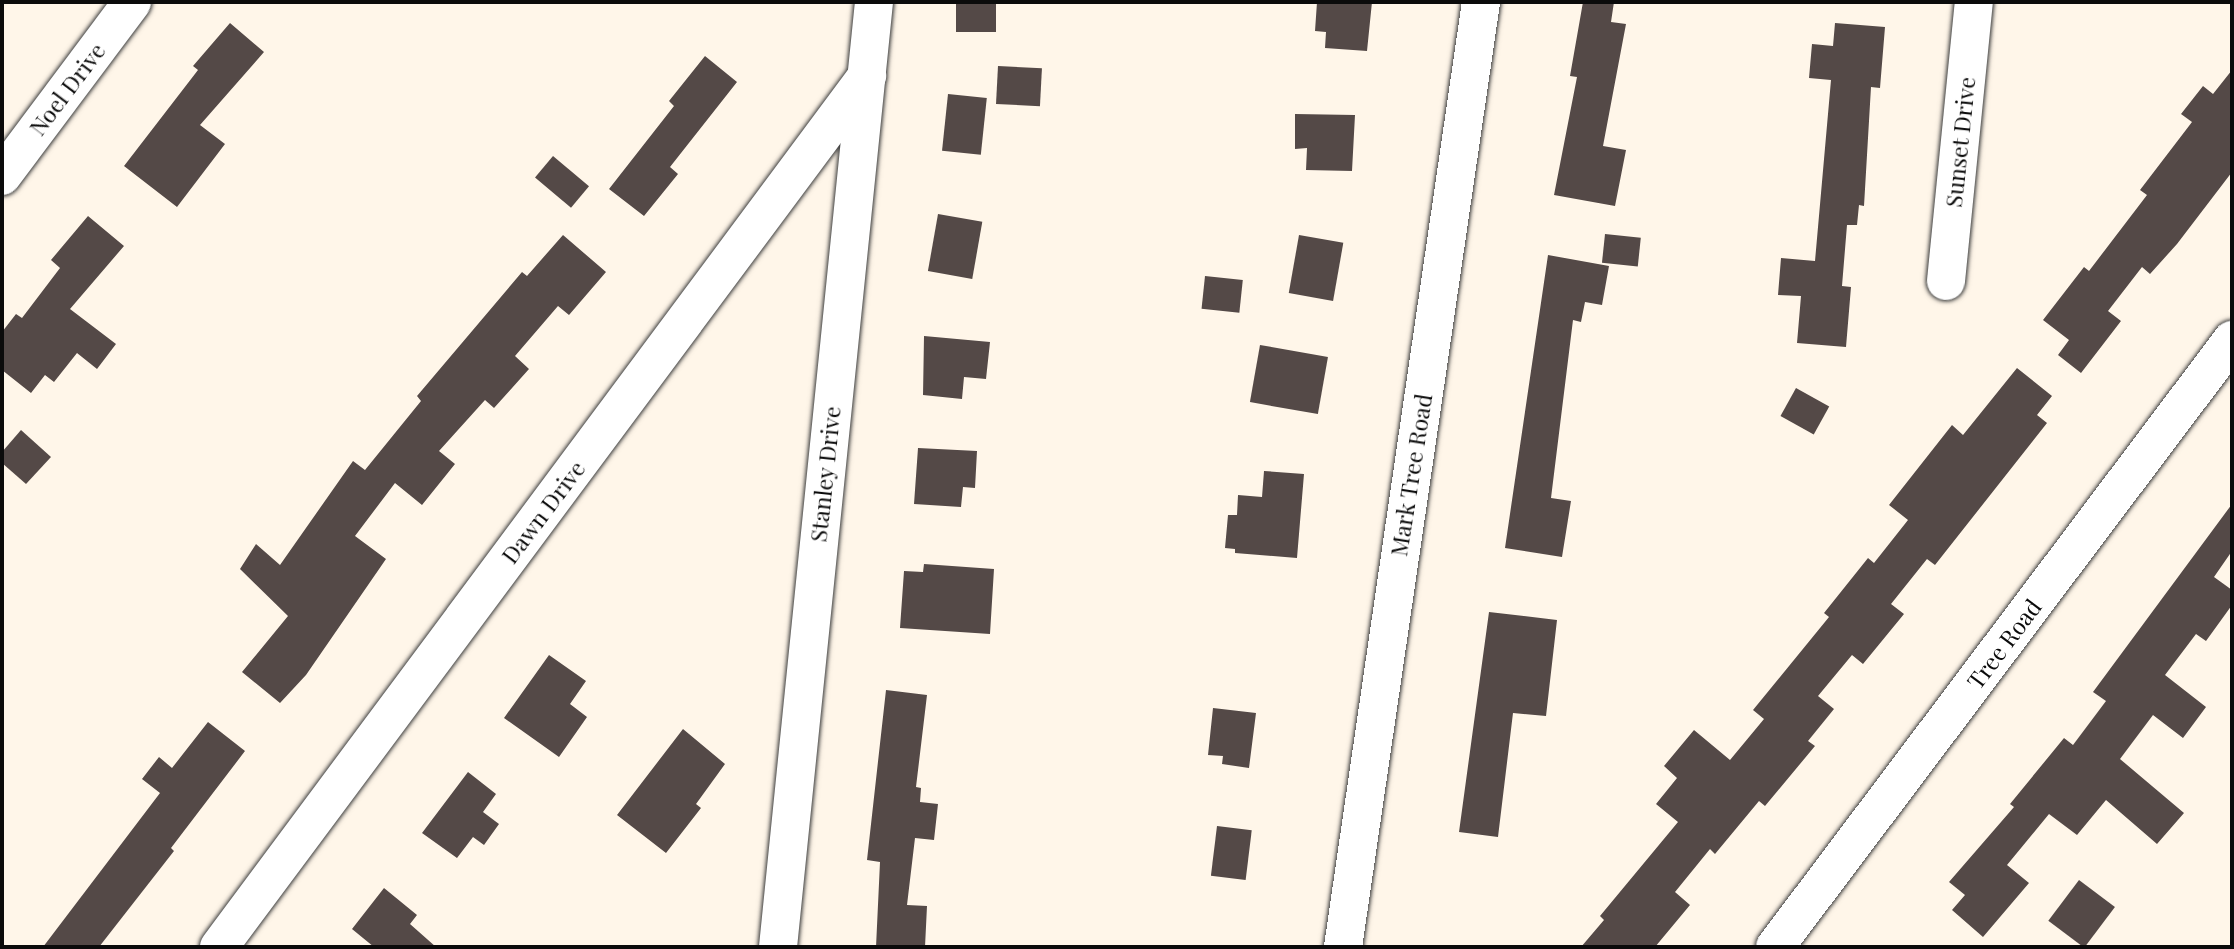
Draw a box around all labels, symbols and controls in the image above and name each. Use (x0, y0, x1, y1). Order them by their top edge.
street label: Noel Drive (23, 37, 111, 141)
street label: Sunset Drive (1939, 75, 1981, 209)
street label: Mark Tree Road (1384, 391, 1438, 559)
street label: Stanley Drive (804, 404, 846, 544)
street label: Dawn Drive (495, 455, 591, 569)
street label: Tree Road (1961, 594, 2047, 694)

